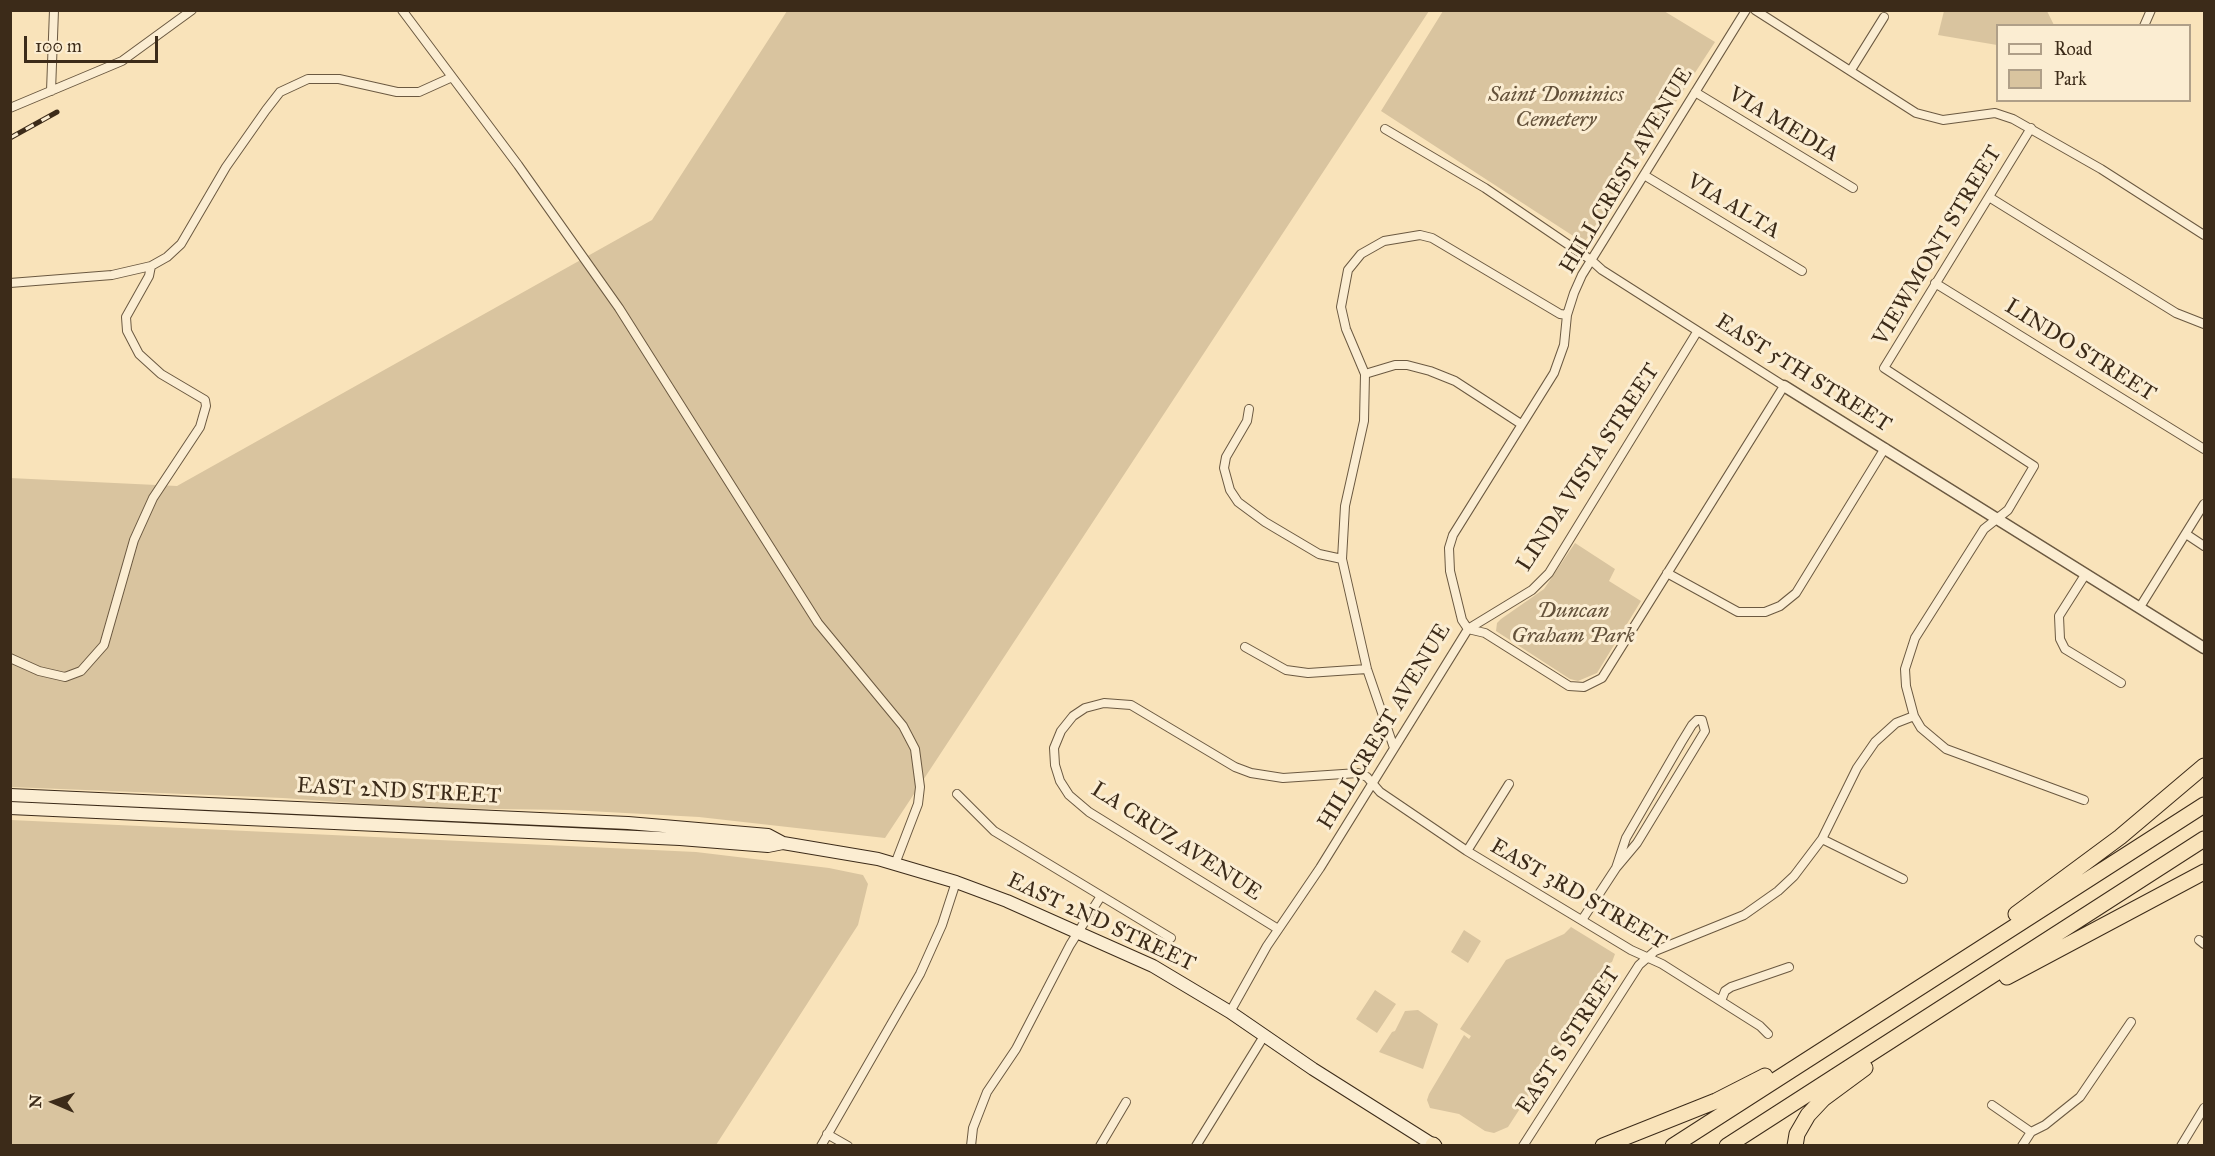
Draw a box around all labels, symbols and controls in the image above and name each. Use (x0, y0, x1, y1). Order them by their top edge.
scale bar (27, 24, 160, 62)
legend (1996, 24, 2191, 102)
text: 100 m (35, 35, 82, 57)
text: Road (2054, 38, 2092, 60)
street label: HILLCREST AVENUE (1555, 63, 1699, 279)
text: Park (2054, 68, 2087, 90)
street label: VIA MEDIA (1723, 82, 1843, 168)
park label: Saint Dominics Cemetery (1488, 83, 1624, 134)
street label: VIEWMONT STREET (1868, 141, 2008, 351)
street label: VIA ALTA (1682, 169, 1784, 245)
street label: LINDO STREET (2000, 294, 2160, 408)
street label: EAST 5TH STREET (1710, 309, 1896, 439)
street label: LINDA VISTA STREET (1512, 359, 1666, 577)
park label: Duncan Graham Park (1511, 599, 1635, 650)
street label: HILLCREST AVENUE (1313, 619, 1457, 835)
street label: EAST 2ND STREET (296, 773, 502, 811)
street label: LA CRUZ AVENUE (1086, 777, 1266, 907)
street label: EAST 3RD STREET (1485, 834, 1671, 956)
street label: EAST 2ND STREET (1003, 868, 1199, 978)
street label: EAST S STREET (1512, 962, 1626, 1120)
north arrow (24, 1072, 84, 1132)
text: N (26, 1094, 45, 1108)

